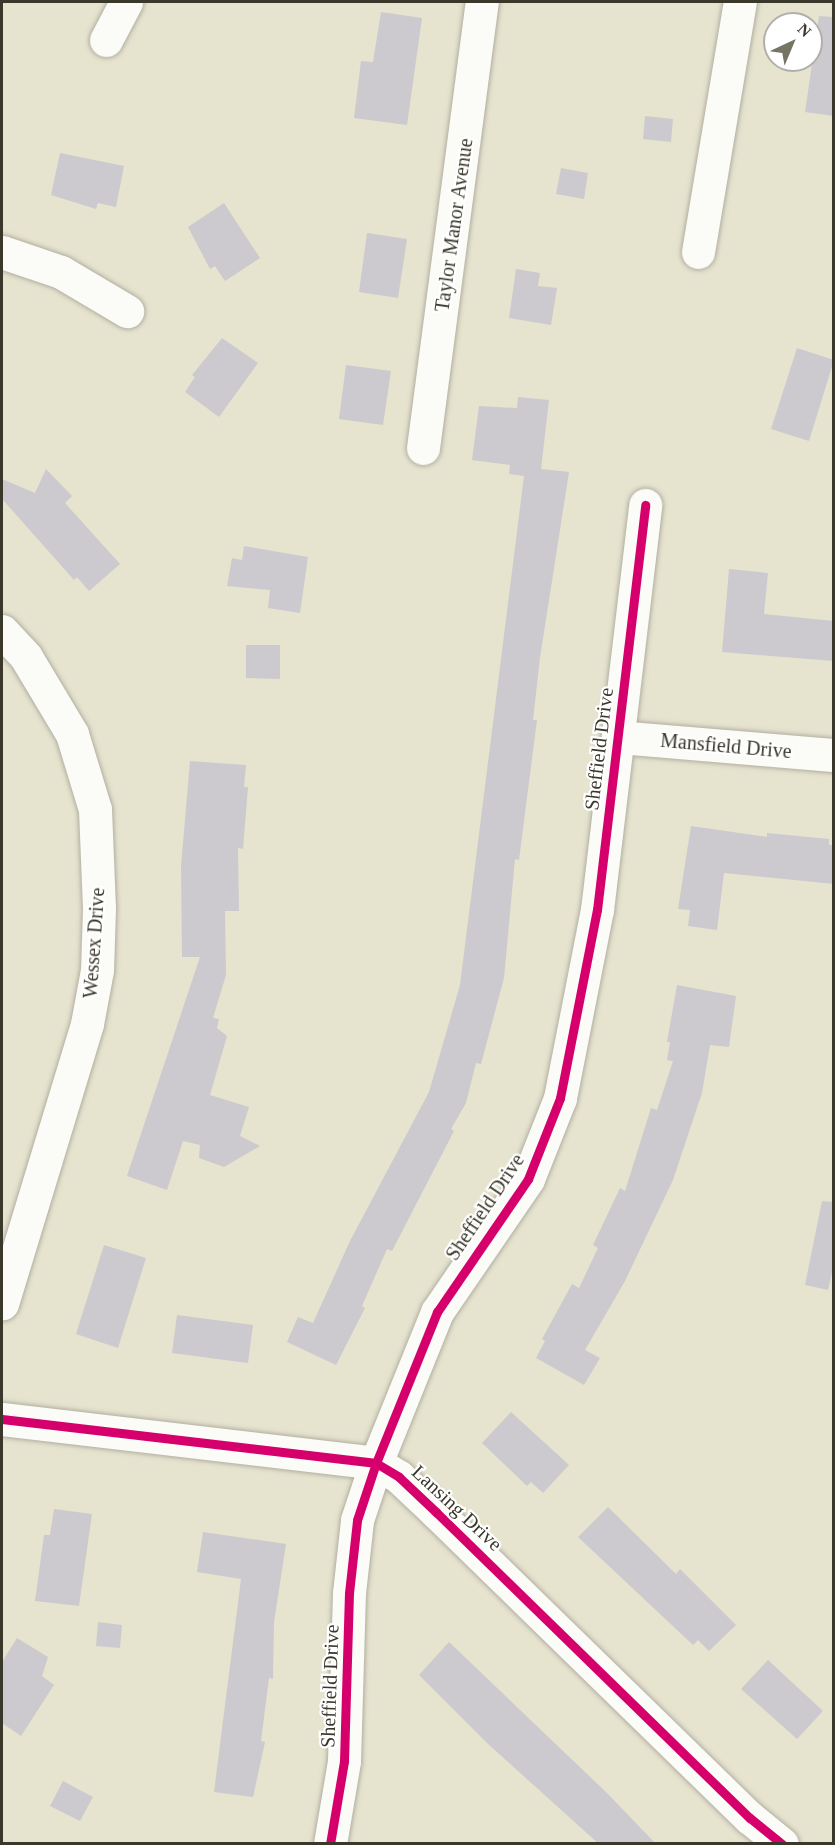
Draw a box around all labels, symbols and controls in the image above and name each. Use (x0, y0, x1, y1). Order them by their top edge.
north arrow (763, 12, 823, 72)
text: N (794, 20, 815, 40)
street label: Taylor Manor Avenue (430, 136, 478, 314)
street label: Sheffield Drive (580, 686, 618, 812)
street label: Mansfield Drive (659, 728, 793, 764)
street label: Wessex Drive (78, 887, 110, 999)
street label: Sheffield Drive (441, 1149, 529, 1265)
street label: Lansing Drive (407, 1460, 507, 1556)
street label: Sheffield Drive (316, 1624, 344, 1748)

